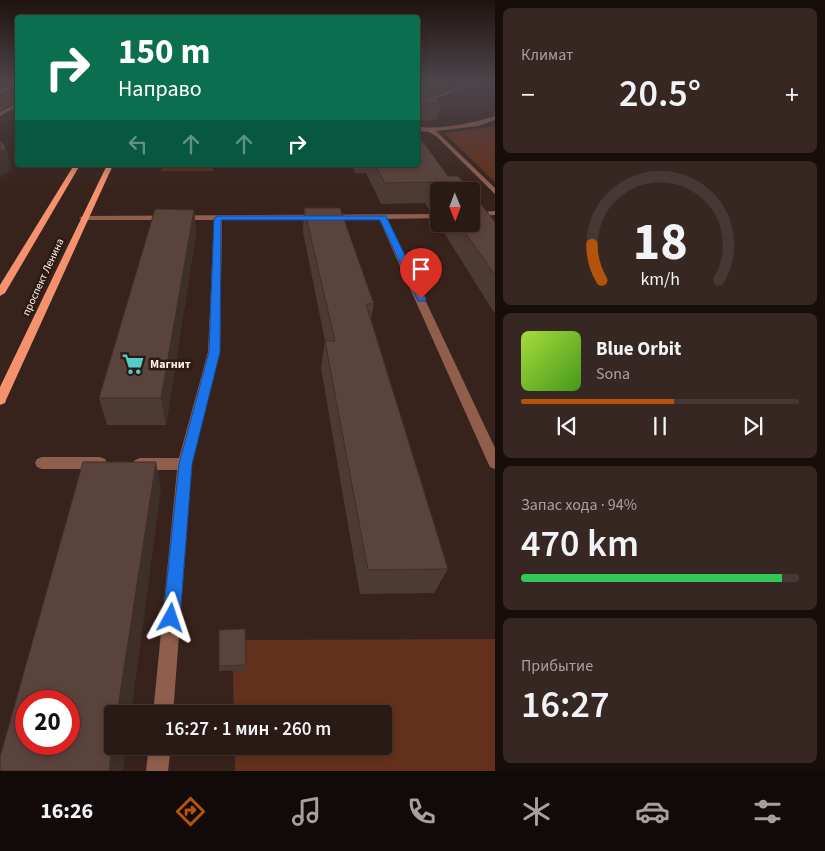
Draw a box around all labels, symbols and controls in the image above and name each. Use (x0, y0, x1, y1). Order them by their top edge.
text: 150 m (118, 27, 210, 77)
icon: right (35, 35, 100, 100)
text: Климат (521, 44, 573, 66)
text: 20.5° (619, 67, 701, 121)
text: Направо (118, 73, 202, 105)
text: − (521, 75, 535, 115)
text: + (785, 75, 799, 115)
icon: left (124, 130, 152, 158)
icon: ahead (177, 130, 205, 158)
icon: ahead (230, 130, 258, 158)
icon: right (283, 130, 311, 158)
north arrow (430, 182, 480, 232)
map controls (430, 182, 480, 232)
text: 18 (633, 206, 687, 280)
street label: проспект Ленина (19, 236, 67, 318)
pin (400, 248, 442, 299)
icon: arrive (407, 255, 435, 283)
text: km/h (640, 267, 680, 292)
text: Blue Orbit (596, 336, 681, 363)
supermarket icon: Магнит (120, 351, 146, 377)
place label: Магнит (150, 356, 191, 373)
text: Sona (596, 363, 630, 385)
icon: previous (553, 412, 581, 440)
icon: pause (646, 412, 674, 440)
icon: next (739, 412, 767, 440)
text: Запас хода · 94% (521, 494, 637, 516)
text: 470 km (521, 517, 639, 571)
position arrow (144, 591, 196, 643)
text: Прибытие (521, 655, 593, 677)
text: 16:27 (521, 678, 609, 732)
speed limit sign: 20 (15, 690, 80, 755)
text: 16:27 · 1 мин · 260 m (165, 716, 331, 743)
icon: directions (173, 794, 208, 829)
icon: music (289, 794, 324, 829)
icon: phone (404, 794, 439, 829)
icon: climate (519, 794, 554, 829)
icon: car (635, 794, 670, 829)
icon: filters (750, 794, 785, 829)
text: 16:26 (40, 795, 93, 827)

